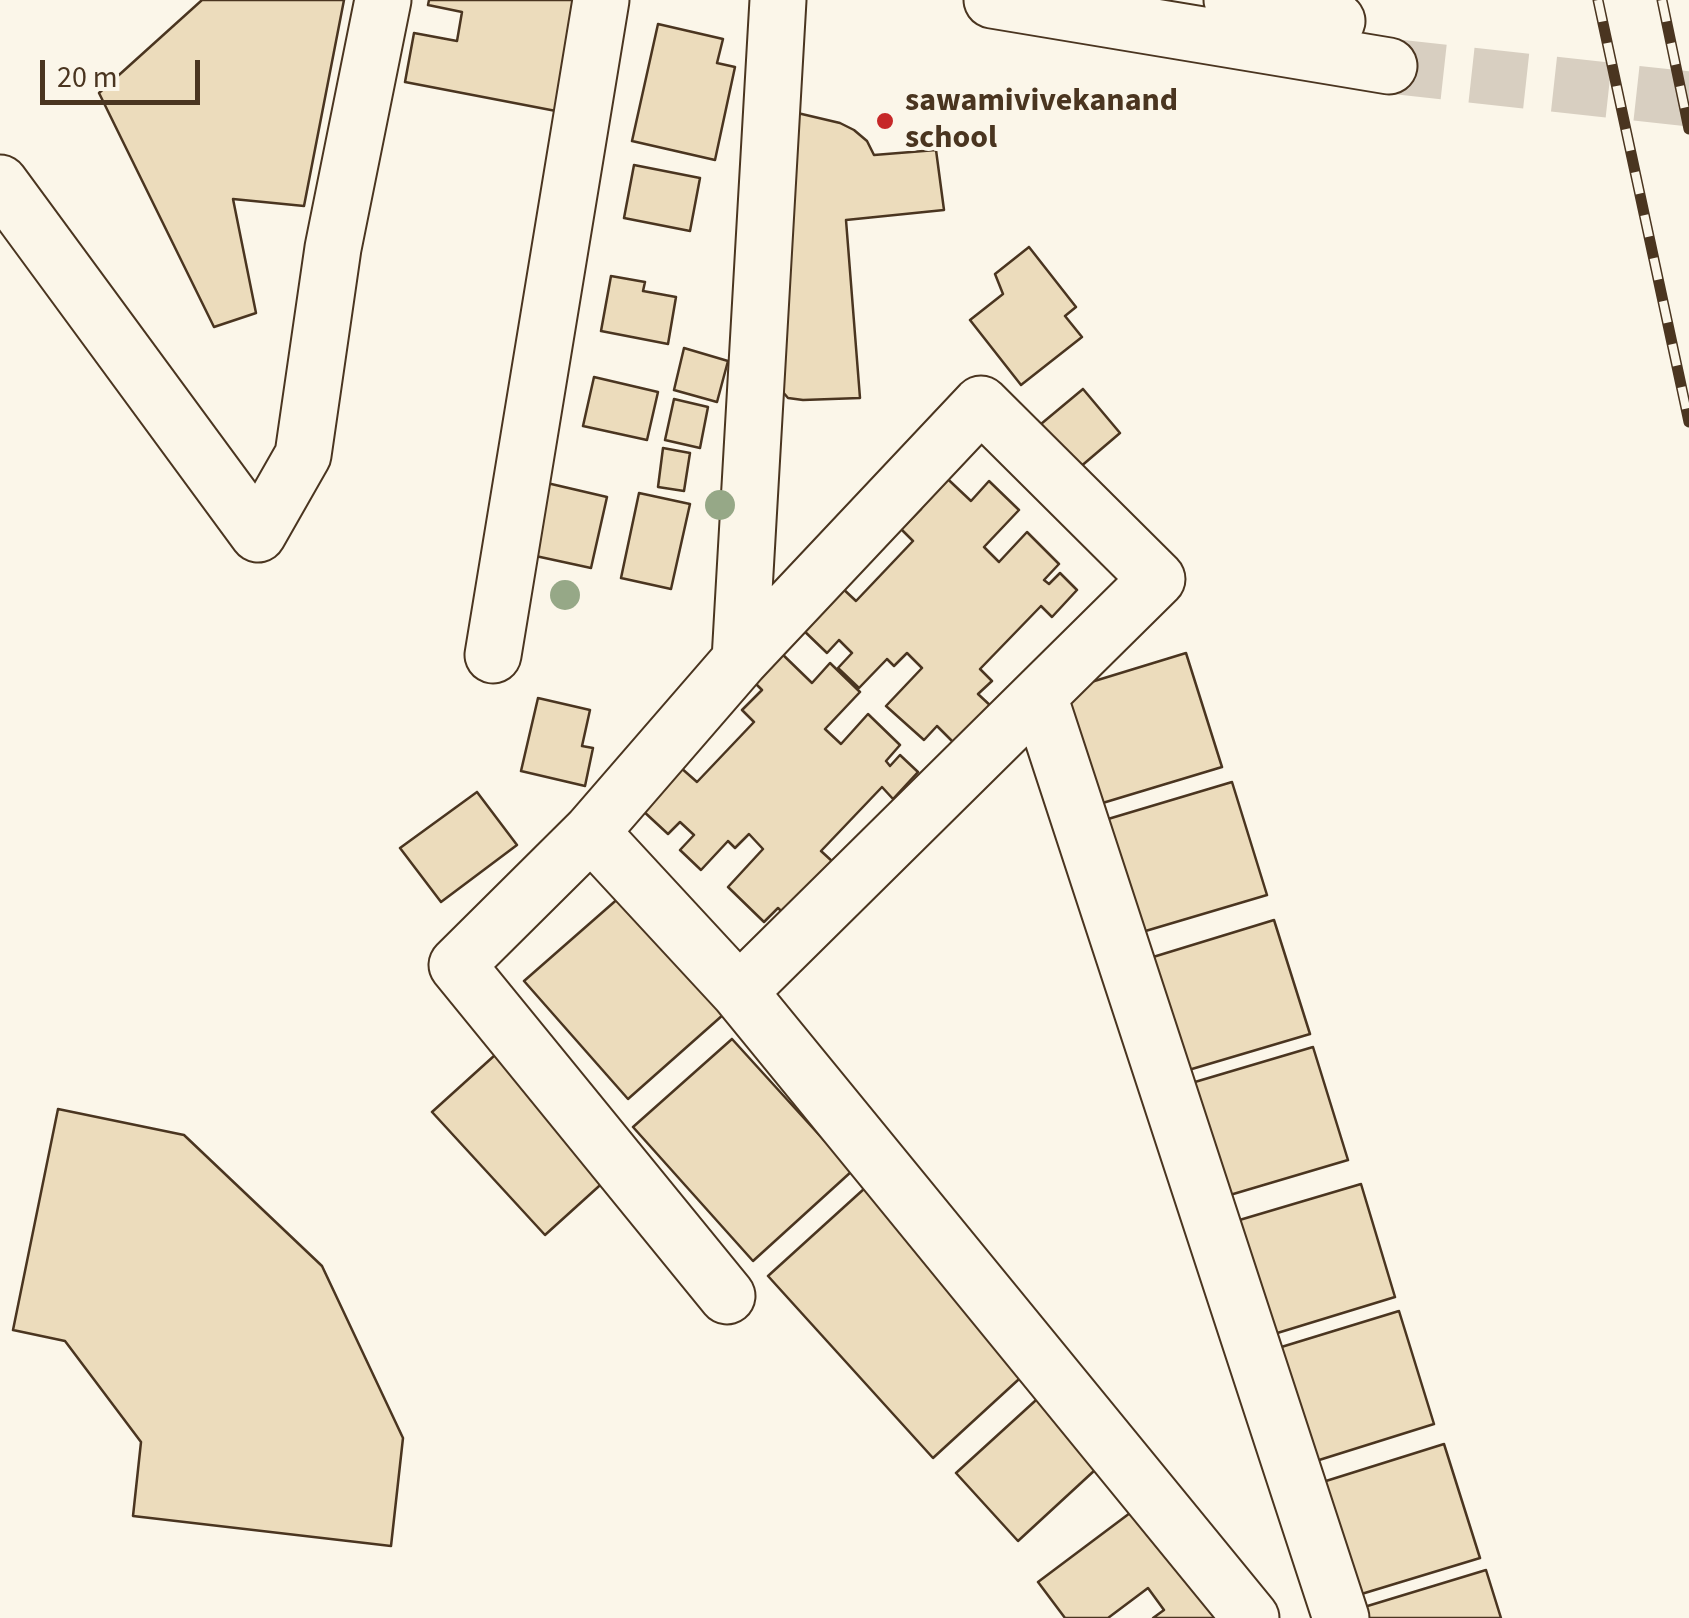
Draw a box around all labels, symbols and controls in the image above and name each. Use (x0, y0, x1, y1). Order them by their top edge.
scale bar (45, 40, 205, 102)
text: 20 m (57, 56, 118, 99)
place label: sawamivivekanand school (905, 84, 1178, 159)
marker: sawamivivekanand school (874, 110, 896, 132)

